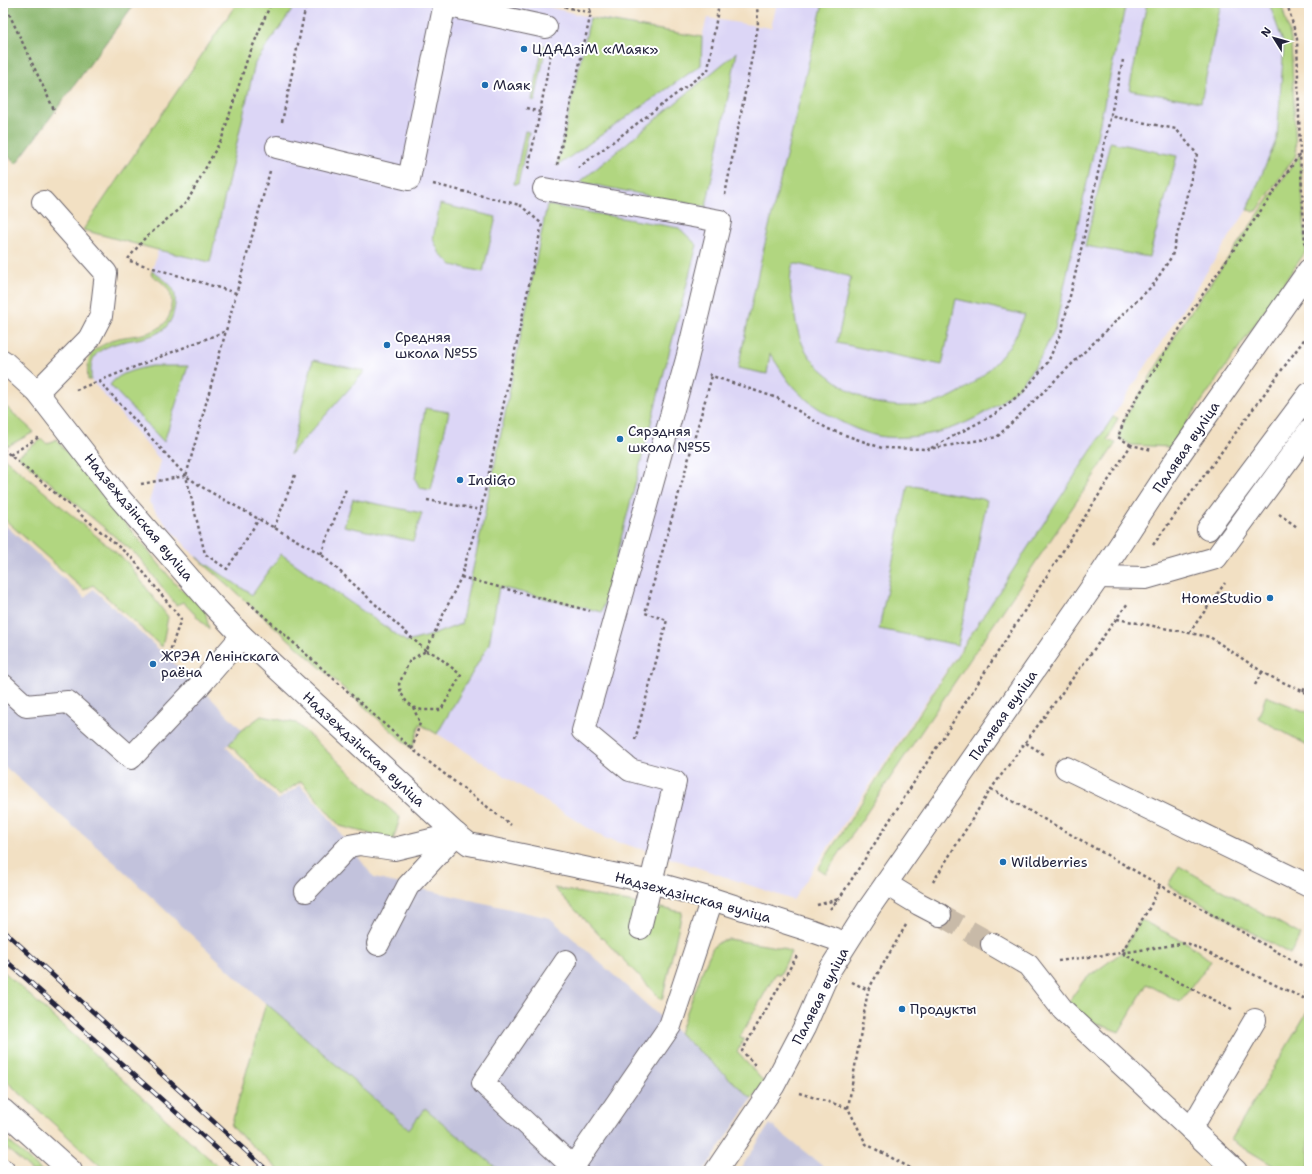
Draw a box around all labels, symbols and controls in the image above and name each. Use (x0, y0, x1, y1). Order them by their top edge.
north arrow (1254, 18, 1294, 58)
text: N (1258, 24, 1275, 40)
place label: ЦДАДзіМ «Маяк» (532, 40, 658, 58)
marker: ЦДАДзіМ «Маяк» (519, 44, 529, 54)
place label: Маяк (493, 76, 531, 94)
marker: Маяк (480, 80, 490, 90)
place label: Средняя школа №55 (395, 328, 478, 362)
marker: Средняя школа №55 (382, 340, 392, 350)
street label: Палявая вуліца (1149, 398, 1223, 496)
place label: Сярэдняя школа №55 (628, 422, 711, 456)
marker: Сярэдняя школа №55 (615, 434, 625, 444)
street label: Надзеждзінская вуліца (80, 450, 198, 585)
place label: IndiGo (468, 471, 516, 489)
marker: IndiGo (455, 475, 465, 485)
place label: HomeStudio (1181, 589, 1262, 607)
marker: HomeStudio (1265, 593, 1275, 603)
place label: ЖРЭА Ленінскага раёна (161, 647, 279, 681)
marker: ЖРЭА Ленінскага раёна (148, 659, 158, 669)
street label: Палявая вуліца (965, 666, 1041, 764)
street label: Надзеждзінская вуліца (299, 688, 429, 811)
place label: Wildberries (1011, 853, 1088, 871)
marker: Wildberries (998, 857, 1008, 867)
street label: Надзеждзінская вуліца (613, 867, 773, 927)
street label: Палявая вуліца (788, 944, 852, 1048)
place label: Продукты (910, 1000, 977, 1018)
marker: Продукты (897, 1004, 907, 1014)

